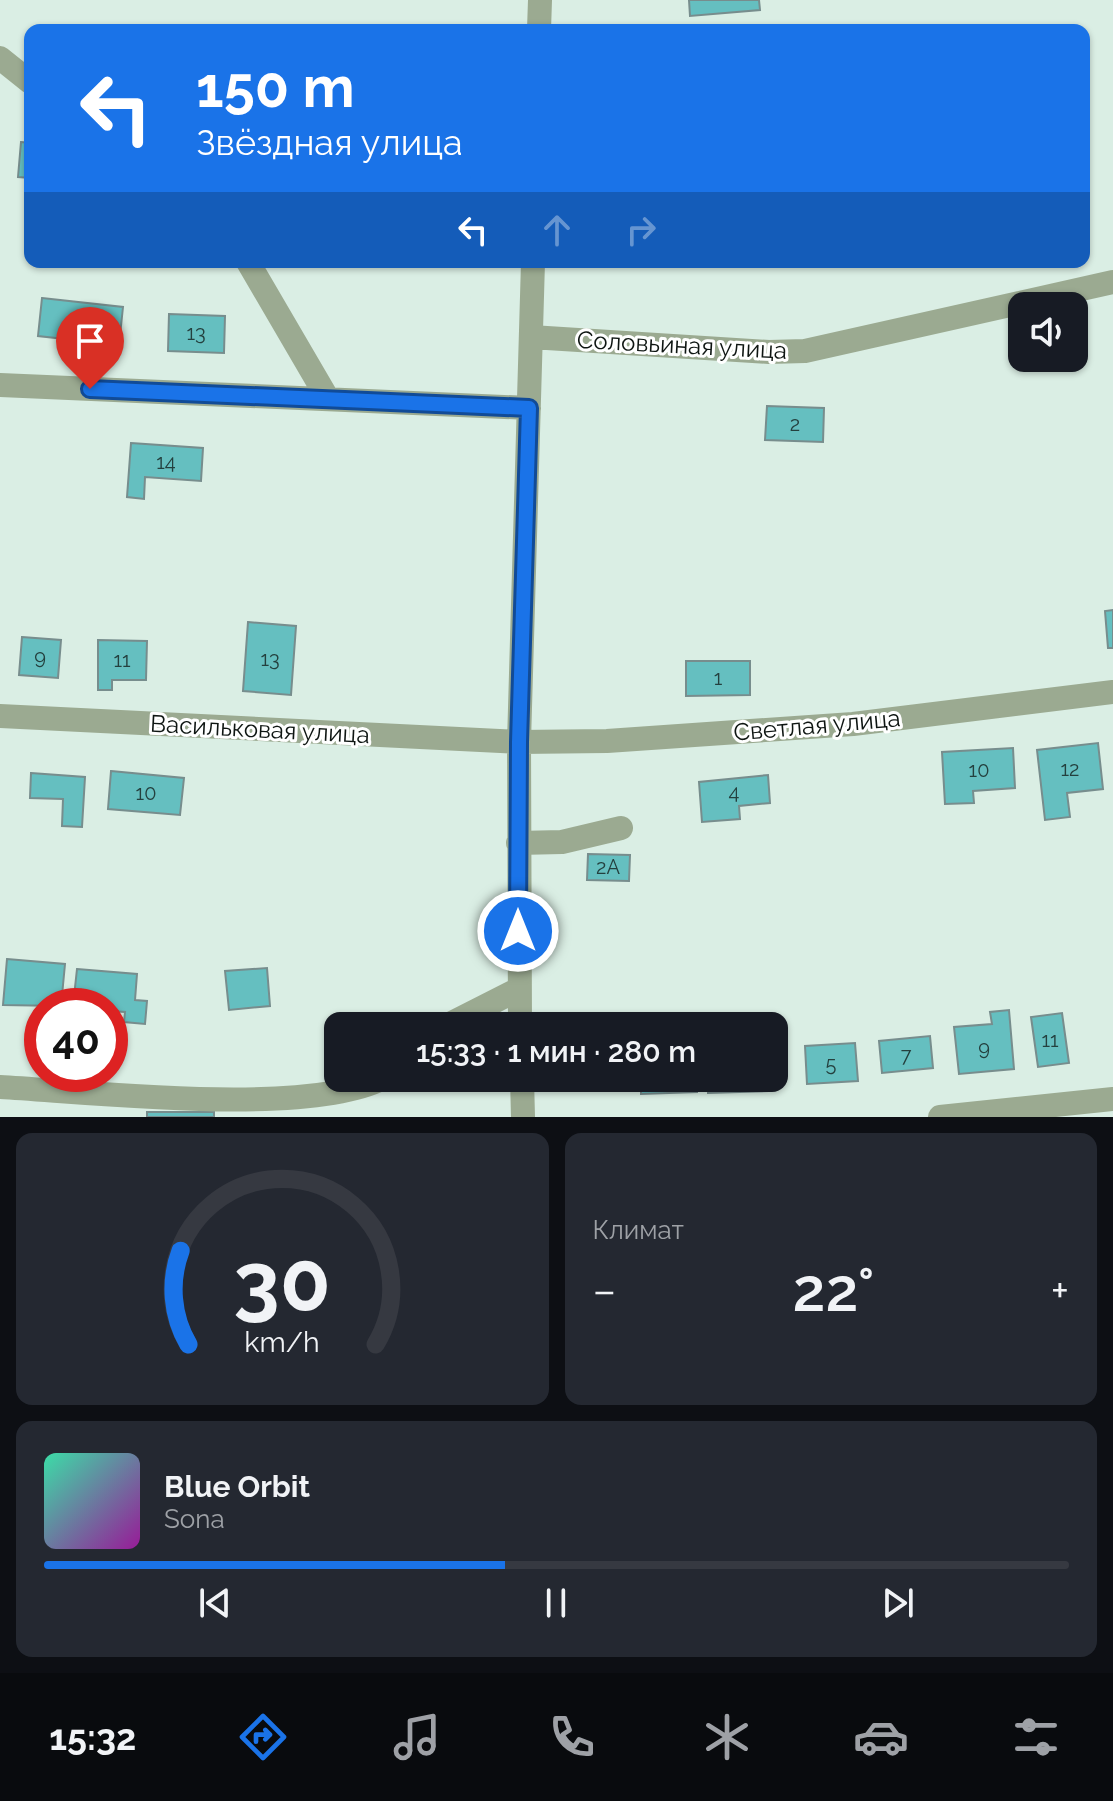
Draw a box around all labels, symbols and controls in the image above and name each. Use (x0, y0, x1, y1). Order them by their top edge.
text: 150 m (196, 54, 355, 120)
icon: left (64, 56, 168, 160)
text: Звёздная улица (196, 121, 463, 163)
icon: left (451, 208, 495, 252)
icon: ahead (535, 208, 579, 252)
icon: right (619, 208, 663, 252)
map controls (1008, 292, 1088, 372)
button: sound (1008, 292, 1088, 372)
pin (56, 307, 124, 389)
icon: arrive (68, 319, 112, 363)
house number: 13 (186, 321, 206, 345)
street label: Соловьиная улица (576, 325, 788, 365)
house number: 2 (790, 412, 800, 436)
house number: 14 (156, 450, 176, 474)
house number: 9 (34, 645, 46, 669)
house number: 13 (260, 647, 280, 671)
house number: 11 (113, 648, 131, 672)
house number: 1 (714, 666, 723, 690)
street label: Светлая улица (732, 703, 902, 747)
street label: Васильковая улица (150, 709, 370, 749)
house number: 12 (1061, 757, 1079, 781)
house number: 10 (969, 758, 989, 782)
house number: 4 (729, 780, 740, 804)
house number: 10 (136, 781, 156, 805)
house number: 2А (596, 855, 620, 879)
position arrow (476, 889, 560, 973)
speed limit sign: 40 (24, 988, 128, 1092)
house number: 11 (1041, 1028, 1059, 1052)
text: 15:33 · 1 мин · 280 m (416, 1034, 696, 1069)
house number: 9 (978, 1036, 990, 1060)
house number: 7 (901, 1043, 912, 1067)
house number: 5 (826, 1052, 837, 1076)
text: Климат (593, 1215, 684, 1245)
text: 30 (234, 1233, 331, 1330)
text: 22° (792, 1255, 875, 1325)
text: − (593, 1265, 616, 1316)
text: + (1051, 1265, 1069, 1316)
text: km/h (245, 1325, 320, 1359)
text: Blue Orbit (164, 1469, 310, 1504)
text: Sona (164, 1504, 225, 1534)
icon: previous (193, 1581, 237, 1625)
icon: pause (534, 1581, 578, 1625)
icon: next (876, 1581, 920, 1625)
icon: directions (235, 1709, 291, 1765)
icon: music (389, 1709, 445, 1765)
icon: phone (544, 1709, 600, 1765)
icon: climate (699, 1709, 755, 1765)
icon: car (853, 1709, 909, 1765)
icon: filters (1008, 1709, 1064, 1765)
text: 15:32 (49, 1716, 136, 1758)

